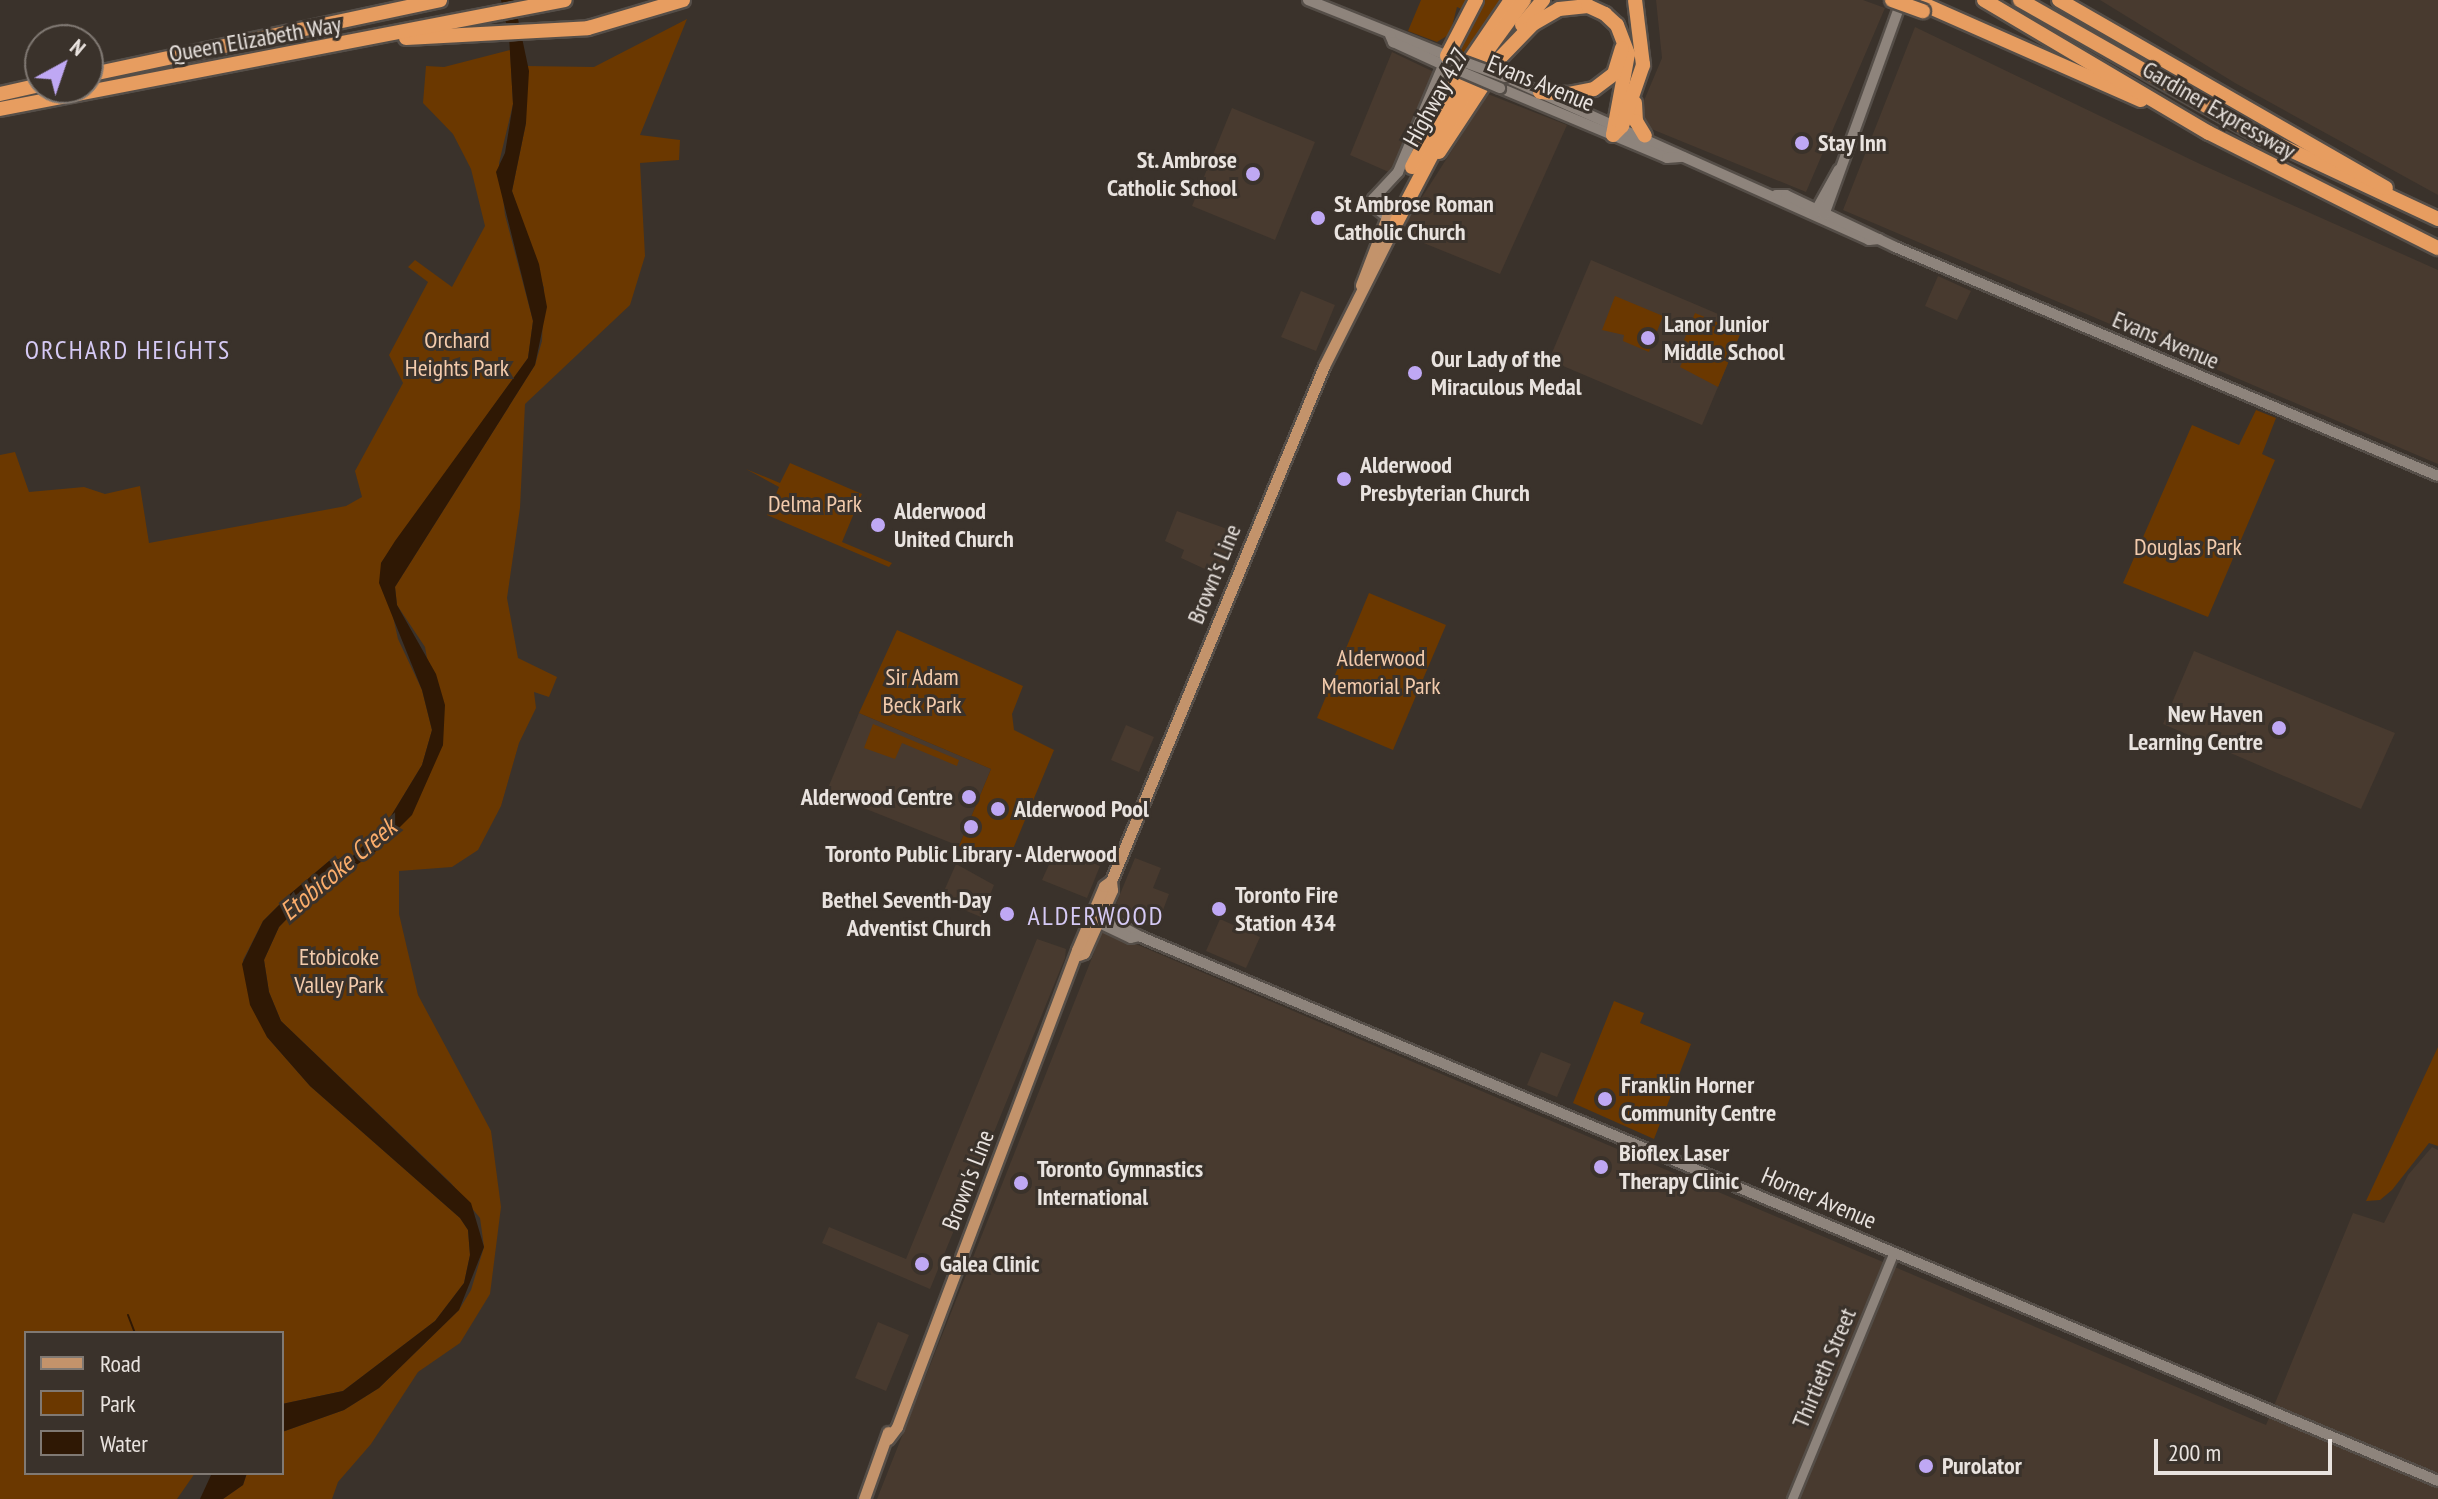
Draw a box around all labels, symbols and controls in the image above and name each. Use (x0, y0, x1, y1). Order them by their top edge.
street label: Queen Elizabeth Way (166, 10, 344, 68)
north arrow (24, 24, 104, 104)
text: N (65, 33, 92, 62)
street label: Highway 427 (1397, 42, 1475, 152)
street label: Evans Avenue (1483, 48, 1599, 118)
street label: Gardiner Expressway (2137, 55, 2301, 165)
place label: Stay Inn (1818, 129, 1887, 157)
marker: Stay Inn (1793, 134, 1811, 152)
place label: St. Ambrose Catholic School (1106, 146, 1237, 202)
marker: St. Ambrose Catholic School (1244, 165, 1262, 183)
place label: St Ambrose Roman Catholic Church (1334, 190, 1495, 246)
marker: St Ambrose Roman Catholic Church (1309, 209, 1327, 227)
street label: Evans Avenue (2108, 305, 2224, 375)
place label: Lanor Junior Middle School (1664, 310, 1785, 366)
park label: Orchard Heights Park (405, 326, 509, 382)
marker: Lanor Junior Middle School (1639, 329, 1657, 347)
district label: ORCHARD HEIGHTS (25, 334, 231, 366)
place label: Our Lady of the Miraculous Medal (1431, 345, 1582, 401)
marker: Our Lady of the Miraculous Medal (1406, 364, 1424, 382)
place label: Alderwood Presbyterian Church (1360, 451, 1530, 507)
marker: Alderwood Presbyterian Church (1335, 470, 1353, 488)
park label: Delma Park (768, 490, 862, 518)
place label: Alderwood United Church (894, 497, 1014, 553)
marker: Alderwood United Church (869, 516, 887, 534)
street label: Brown's Line (1181, 520, 1247, 628)
park label: Douglas Park (2134, 533, 2242, 561)
park label: Alderwood Memorial Park (1322, 644, 1440, 700)
park label: Sir Adam Beck Park (882, 663, 962, 719)
place label: New Haven Learning Centre (2128, 700, 2263, 756)
marker: New Haven Learning Centre (2270, 719, 2288, 737)
place label: Alderwood Centre (800, 783, 953, 811)
marker: Alderwood Centre (960, 788, 978, 806)
place label: Alderwood Pool (1014, 795, 1149, 823)
marker: Alderwood Pool (989, 800, 1007, 818)
water label: Etobicoke Creek (273, 811, 403, 927)
marker: Toronto Public Library - Alderwood (962, 818, 980, 836)
place label: Toronto Public Library - Alderwood (823, 840, 1119, 868)
place label: Toronto Fire Station 434 (1235, 881, 1338, 937)
place label: Bethel Seventh-Day Adventist Church (822, 886, 991, 942)
district label: ALDERWOOD (1028, 900, 1164, 932)
marker: Toronto Fire Station 434 (1210, 900, 1228, 918)
marker: Bethel Seventh-Day Adventist Church (998, 905, 1016, 923)
park label: Etobicoke Valley Park (294, 943, 384, 999)
place label: Franklin Horner Community Centre (1621, 1071, 1777, 1127)
marker: Franklin Horner Community Centre (1596, 1090, 1614, 1108)
street label: Brown's Line (936, 1126, 1000, 1234)
place label: Bioflex Laser Therapy Clinic (1619, 1139, 1740, 1195)
place label: Toronto Gymnastics International (1037, 1155, 1203, 1211)
marker: Bioflex Laser Therapy Clinic (1590, 1156, 1612, 1178)
street label: Horner Avenue (1757, 1161, 1881, 1235)
marker: Toronto Gymnastics International (1012, 1174, 1030, 1192)
place label: Galea Clinic (940, 1250, 1040, 1278)
marker: Galea Clinic (911, 1253, 933, 1275)
street label: Thirtieth Street (1786, 1304, 1862, 1432)
legend (24, 1331, 284, 1475)
text: Road (100, 1348, 141, 1379)
text: Park (100, 1388, 136, 1419)
scale bar (2158, 1423, 2336, 1473)
text: Water (100, 1428, 148, 1459)
text: 200 m (2168, 1437, 2221, 1468)
place label: Purolator (1942, 1452, 2022, 1480)
marker: Purolator (1917, 1457, 1935, 1475)

